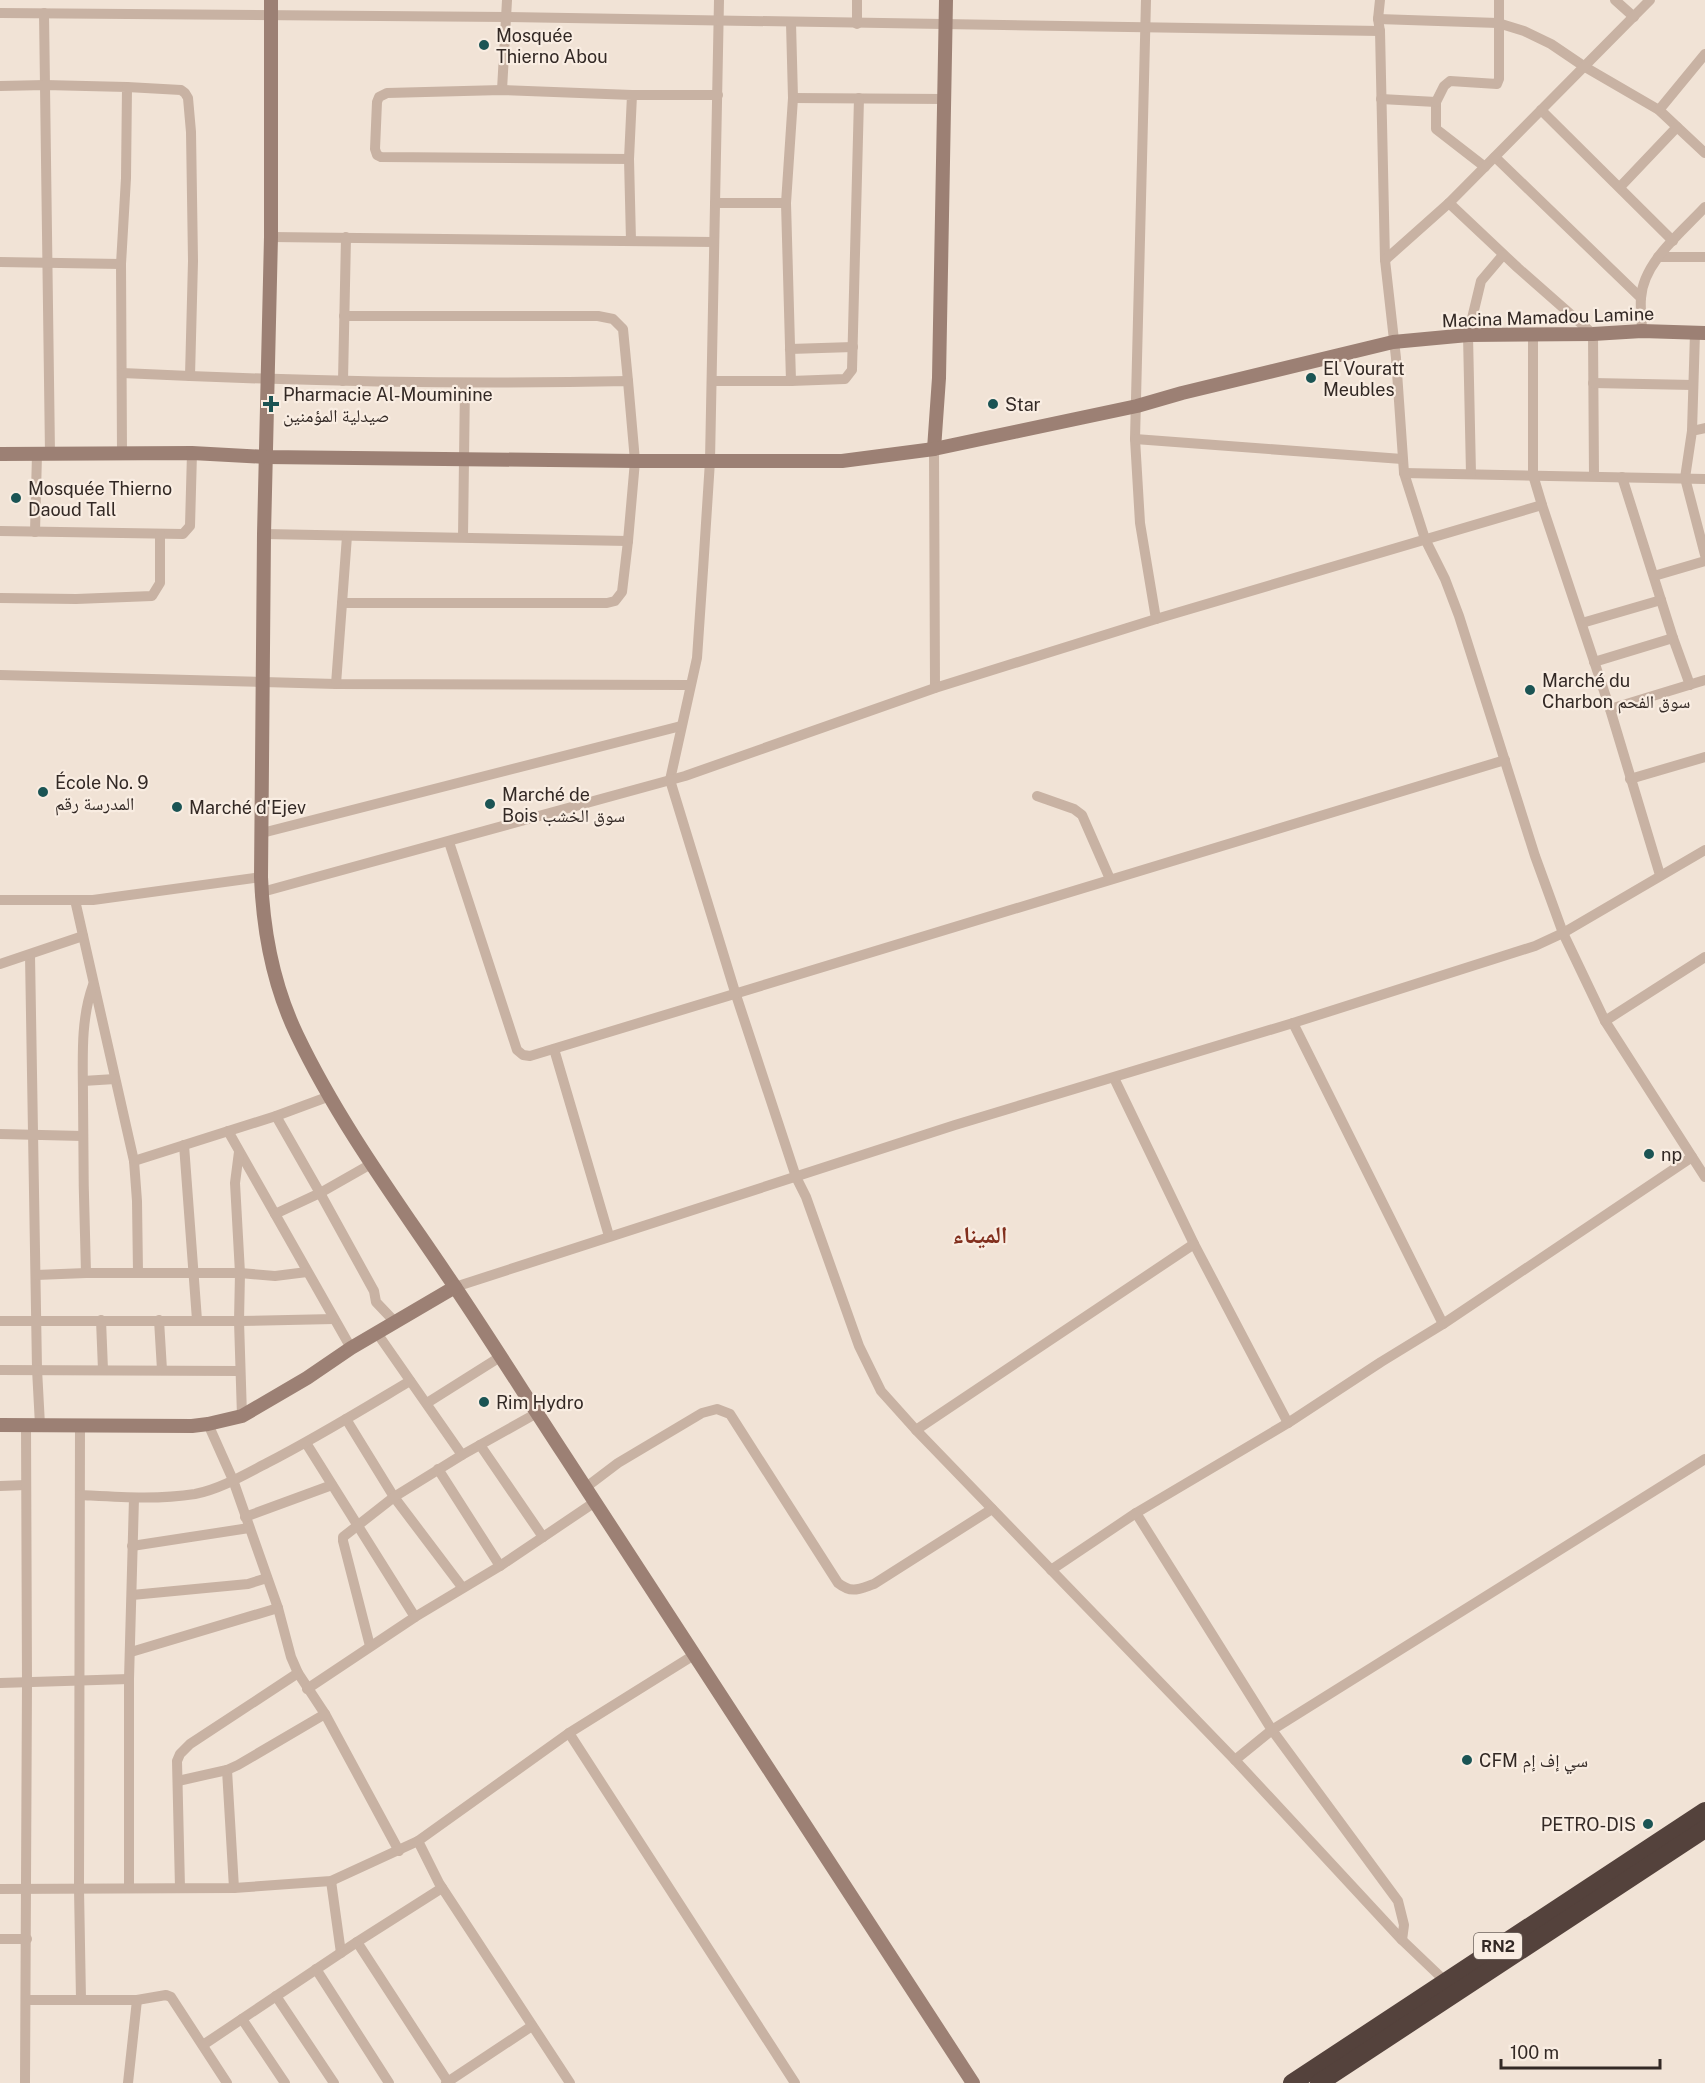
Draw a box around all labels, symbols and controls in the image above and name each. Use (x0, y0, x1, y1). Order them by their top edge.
place label: Mosquée Thierno Abou (496, 25, 608, 67)
marker: Mosquée Thierno Abou (477, 38, 491, 52)
street label: Macina Mamadou Lamine (1441, 303, 1655, 331)
place label: El Vouratt Meubles (1323, 358, 1405, 400)
marker: El Vouratt Meubles (1304, 371, 1318, 385)
place label: Pharmacie Al-Mouminine صيدلية المؤمنين (283, 384, 493, 427)
place label: Star (1005, 394, 1041, 415)
marker: Pharmacie Al-Mouminine صيدلية المؤمنين (264, 397, 278, 411)
marker: Star (986, 397, 1000, 411)
place label: Mosquée Thierno Daoud Tall (28, 478, 172, 520)
marker: Mosquée Thierno Daoud Tall (9, 491, 23, 505)
place label: Marché du Charbon سوق الفحم (1542, 670, 1690, 714)
marker: Marché du Charbon سوق الفحم (1523, 683, 1537, 697)
place label: École No. 9 المدرسة رقم (55, 771, 149, 816)
place label: Marché de Bois سوق الخشب (502, 784, 625, 827)
marker: École No. 9 المدرسة رقم (36, 785, 50, 799)
place label: Marché d'Ejev (189, 797, 306, 818)
marker: Marché de Bois سوق الخشب (483, 797, 497, 811)
marker: Marché d'Ejev (170, 800, 184, 814)
place label: np (1661, 1144, 1682, 1165)
marker: np (1642, 1147, 1656, 1161)
district label: الميناء (952, 1220, 1008, 1249)
place label: Rim Hydro (496, 1392, 584, 1413)
marker: Rim Hydro (477, 1395, 491, 1409)
place label: CFM سي إف إم (1479, 1750, 1588, 1775)
marker: CFM سي إف إم (1460, 1753, 1474, 1767)
place label: PETRO-DIS (1541, 1814, 1636, 1835)
marker: PETRO-DIS (1641, 1817, 1655, 1831)
road number: RN2 (1474, 1933, 1522, 1959)
scale bar (1501, 2032, 1660, 2070)
text: 100 m (1510, 2042, 1559, 2063)

